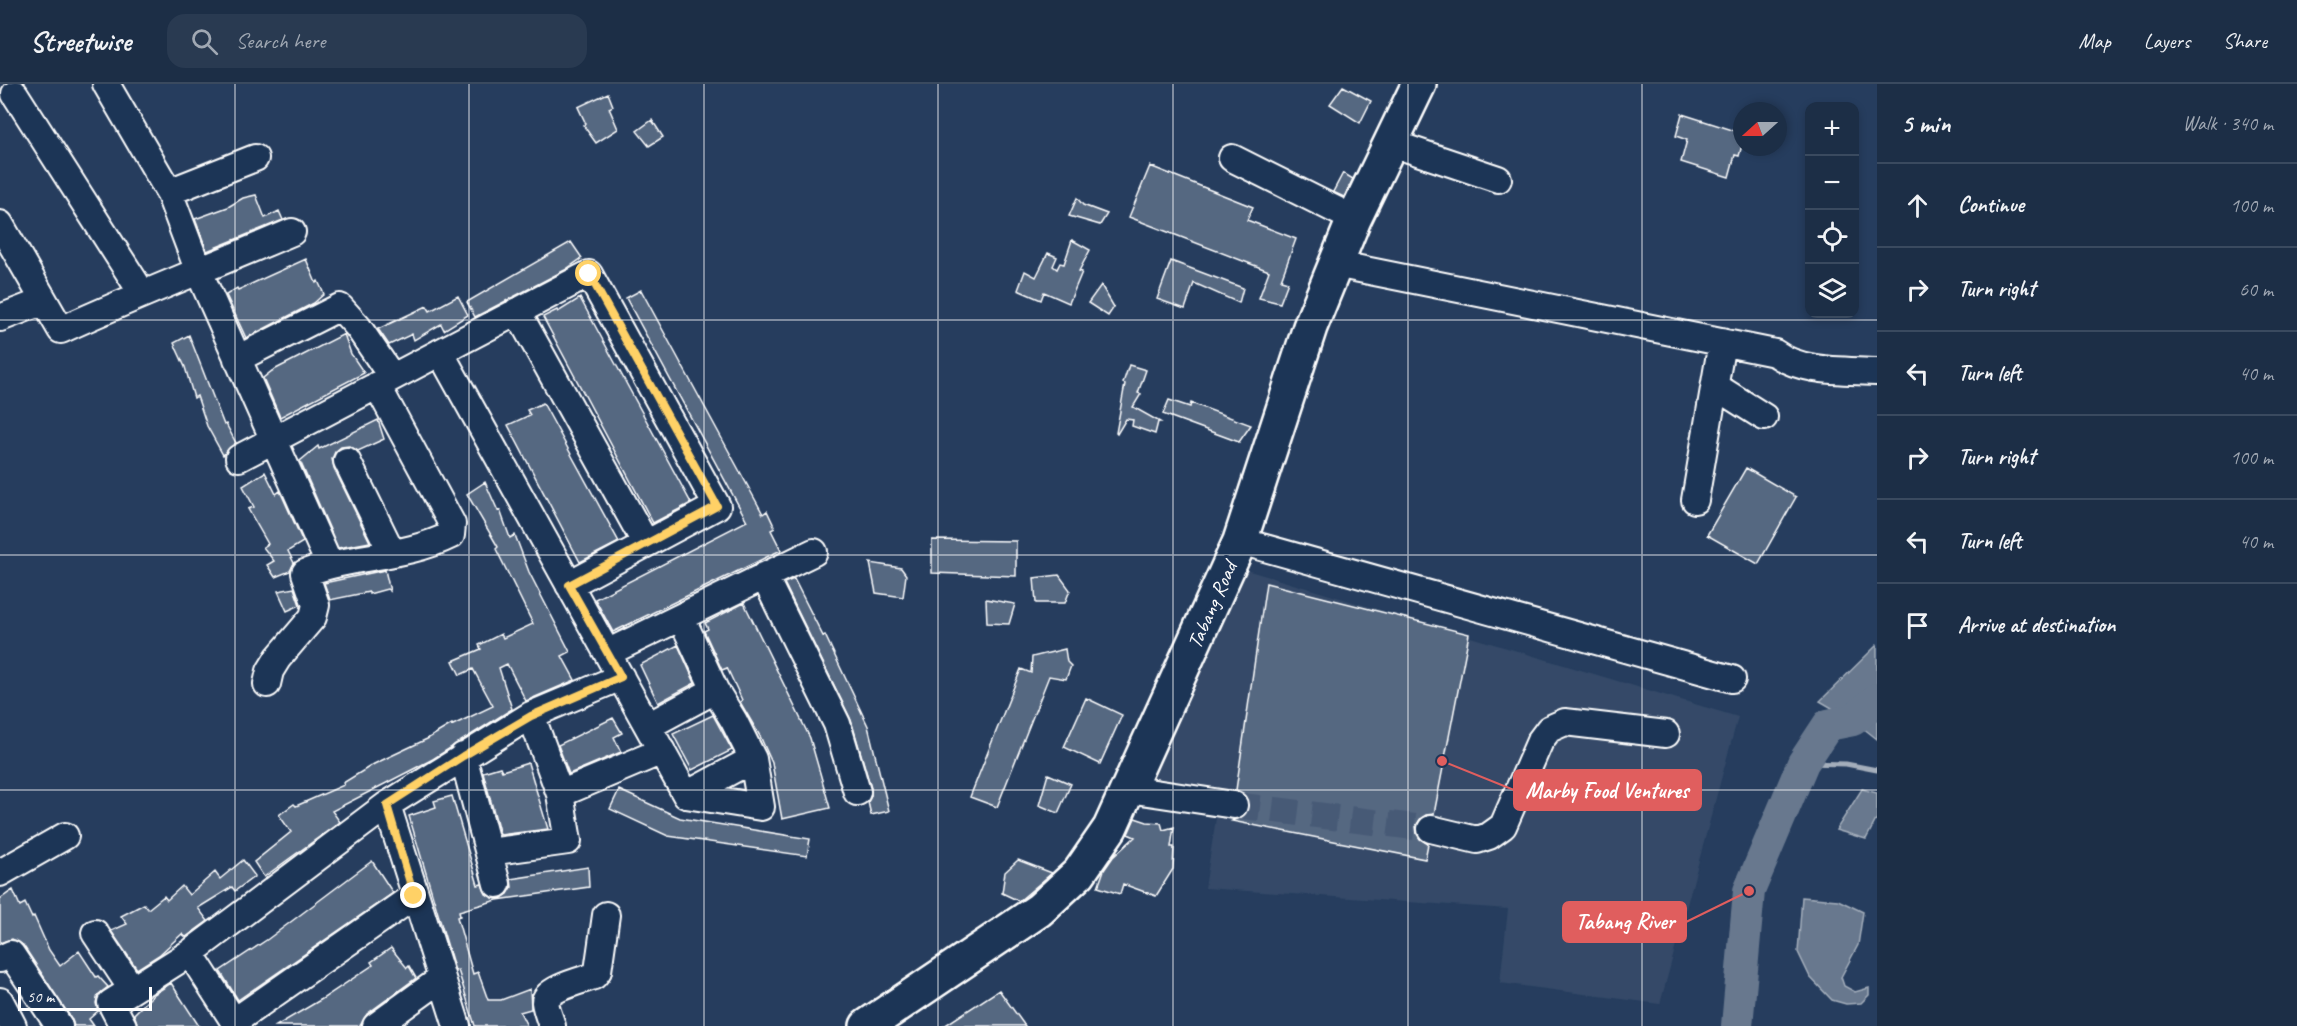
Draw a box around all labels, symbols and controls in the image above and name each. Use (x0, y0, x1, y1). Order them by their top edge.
search box (167, 14, 587, 68)
text: Streetwise (30, 24, 131, 59)
icon: search (188, 25, 221, 58)
text: Search here (236, 27, 325, 55)
text: Map (2078, 28, 2111, 54)
text: Layers (2144, 28, 2190, 54)
text: Share (2223, 28, 2267, 54)
north arrow (1733, 102, 1787, 156)
map controls (1805, 102, 1859, 318)
button: + (1805, 102, 1859, 156)
text: 5 min (1901, 107, 1950, 140)
text: Walk · 340 m (2183, 111, 2273, 136)
button: − (1805, 156, 1859, 210)
icon: ahead (1901, 189, 1934, 222)
text: Continue (1958, 191, 2024, 219)
text: 100 m (2230, 193, 2273, 218)
button: locate (1805, 210, 1859, 264)
route start (575, 260, 601, 286)
button: layers (1805, 264, 1859, 318)
icon: right (1901, 273, 1934, 306)
text: Turn right (1958, 275, 2035, 303)
text: 60 m (2239, 277, 2273, 302)
icon: left (1901, 357, 1934, 390)
text: Turn left (1958, 359, 2022, 387)
text: 40 m (2239, 361, 2273, 386)
icon: right (1901, 441, 1934, 474)
text: Turn right (1958, 443, 2035, 471)
text: 100 m (2230, 445, 2273, 470)
icon: left (1901, 525, 1934, 558)
text: Turn left (1958, 527, 2022, 555)
text: 40 m (2239, 529, 2273, 554)
street label: Tabang Road (1181, 554, 1244, 652)
icon: arrive (1901, 609, 1934, 642)
text: Arrive at destination (1958, 611, 2115, 639)
callout: Marby Food Ventures (1514, 770, 1701, 810)
text: Marby Food Ventures (1526, 777, 1691, 805)
route end (400, 882, 426, 908)
callout: Tabang River (1563, 902, 1686, 942)
text: Tabang River (1576, 908, 1677, 936)
scale bar (18, 984, 152, 1012)
text: 50 m (27, 987, 54, 1007)

